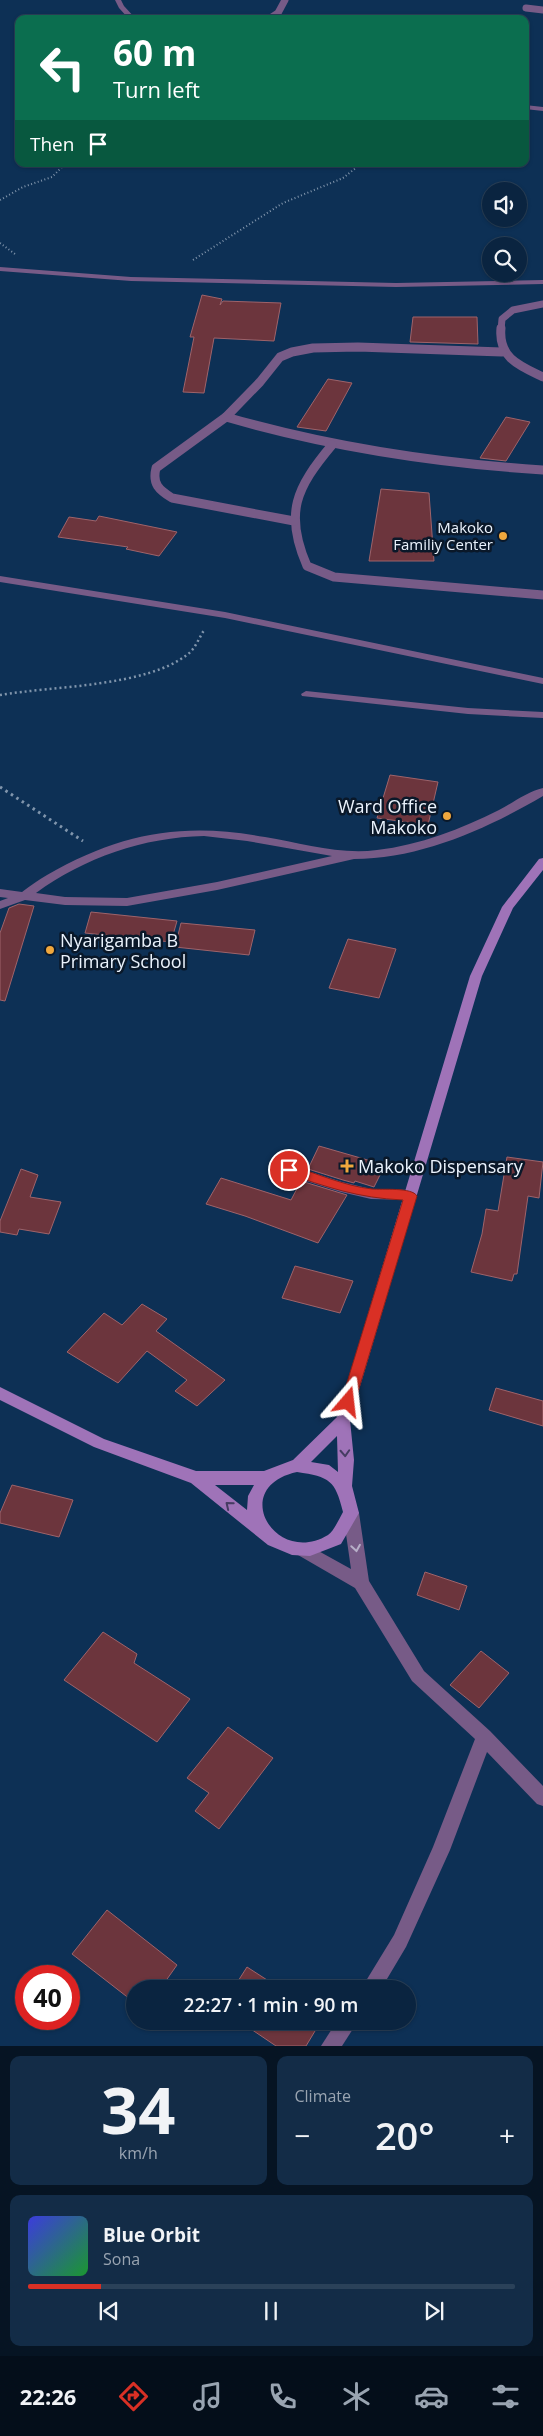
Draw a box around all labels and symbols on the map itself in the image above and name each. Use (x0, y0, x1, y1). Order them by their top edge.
place label: Makoko Familiy Center (393, 517, 493, 554)
marker: Makoko Familiy Center (497, 530, 509, 542)
place label: Ward Office Makoko (338, 794, 437, 839)
marker: Ward Office Makoko (441, 810, 453, 822)
place label: Nyarigamba B Primary School (60, 928, 186, 973)
marker: Nyarigamba B Primary School (44, 944, 56, 956)
pin (268, 1149, 310, 1191)
place label: Makoko Dispensary (358, 1154, 524, 1178)
marker: Makoko Dispensary (340, 1159, 354, 1173)
position arrow (321, 1375, 373, 1427)
one-way arrow (339, 1449, 350, 1457)
one-way arrow (226, 1502, 235, 1510)
one-way arrow (350, 1544, 360, 1552)
speed limit sign: 40 (15, 1965, 80, 2030)

